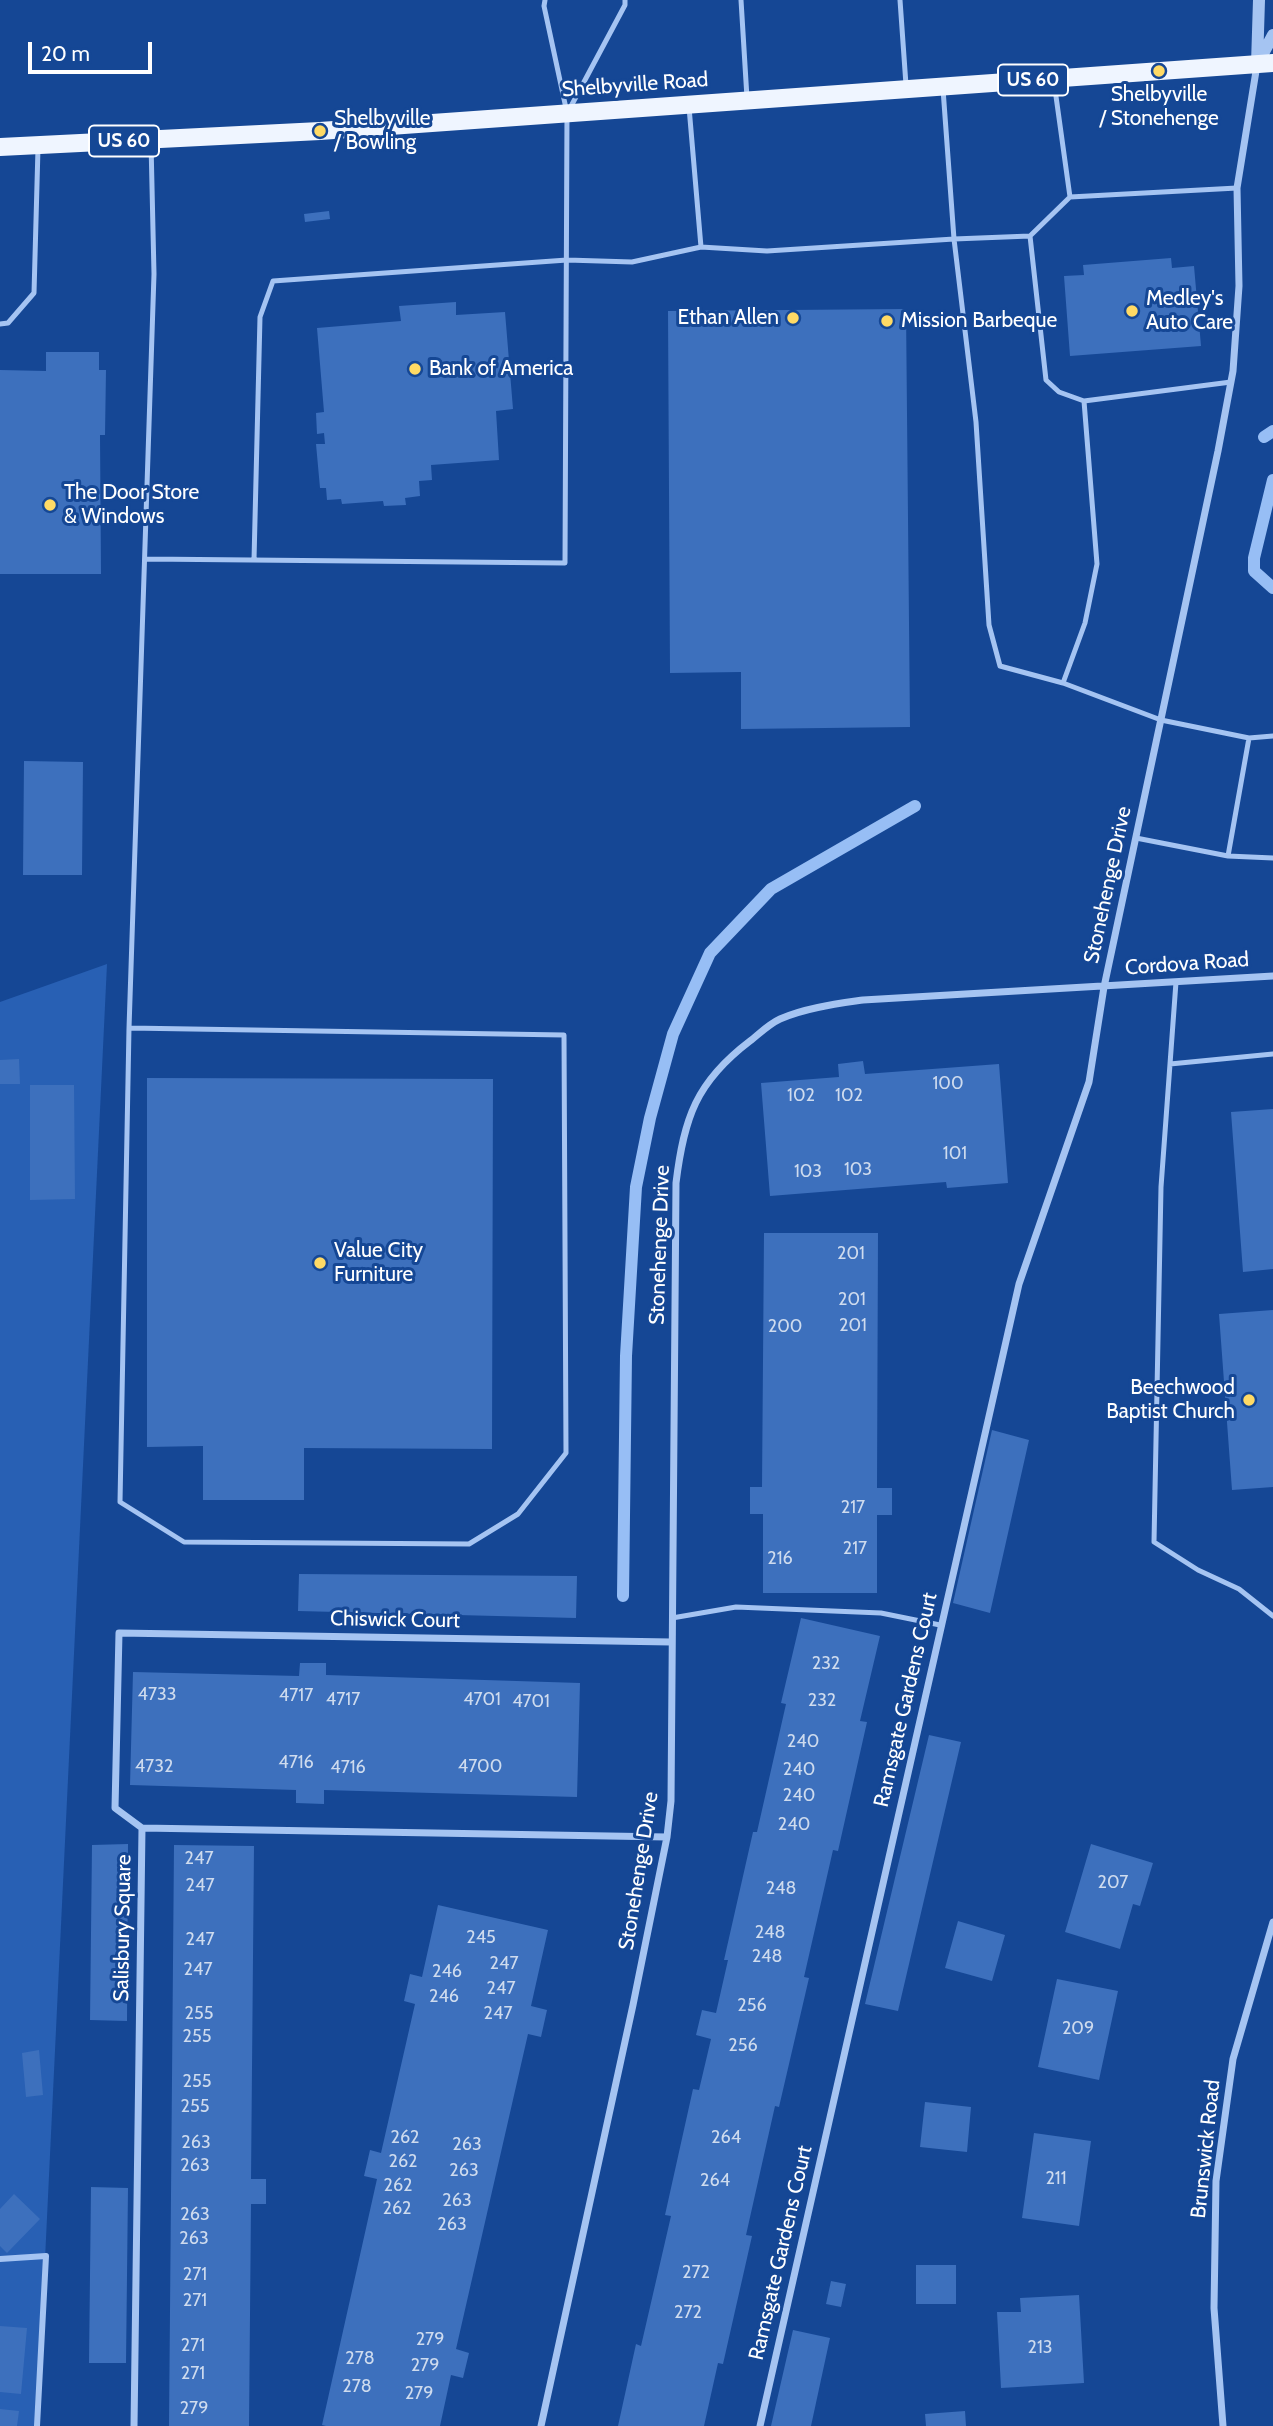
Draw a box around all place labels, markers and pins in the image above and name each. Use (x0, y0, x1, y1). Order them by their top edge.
marker: Shelbyville / Stonehenge (1151, 63, 1167, 79)
place label: Shelbyville / Stonehenge (1099, 82, 1219, 132)
place label: Shelbyville / Bowling (334, 106, 431, 156)
marker: Shelbyville / Bowling (312, 123, 328, 139)
place label: Medley's Auto Care (1146, 286, 1233, 336)
marker: Medley's Auto Care (1124, 303, 1140, 319)
place label: Ethan Allen (678, 305, 779, 331)
place label: Mission Barbeque (901, 308, 1057, 334)
marker: Ethan Allen (785, 310, 801, 326)
marker: Mission Barbeque (879, 313, 895, 329)
place label: Bank of America (429, 356, 573, 382)
marker: Bank of America (407, 361, 423, 377)
place label: The Door Store & Windows (64, 480, 199, 530)
marker: The Door Store & Windows (42, 497, 58, 513)
place label: Value City Furniture (334, 1238, 423, 1288)
marker: Value City Furniture (312, 1255, 328, 1271)
place label: Beechwood Baptist Church (1106, 1375, 1235, 1425)
marker: Beechwood Baptist Church (1241, 1392, 1257, 1408)

